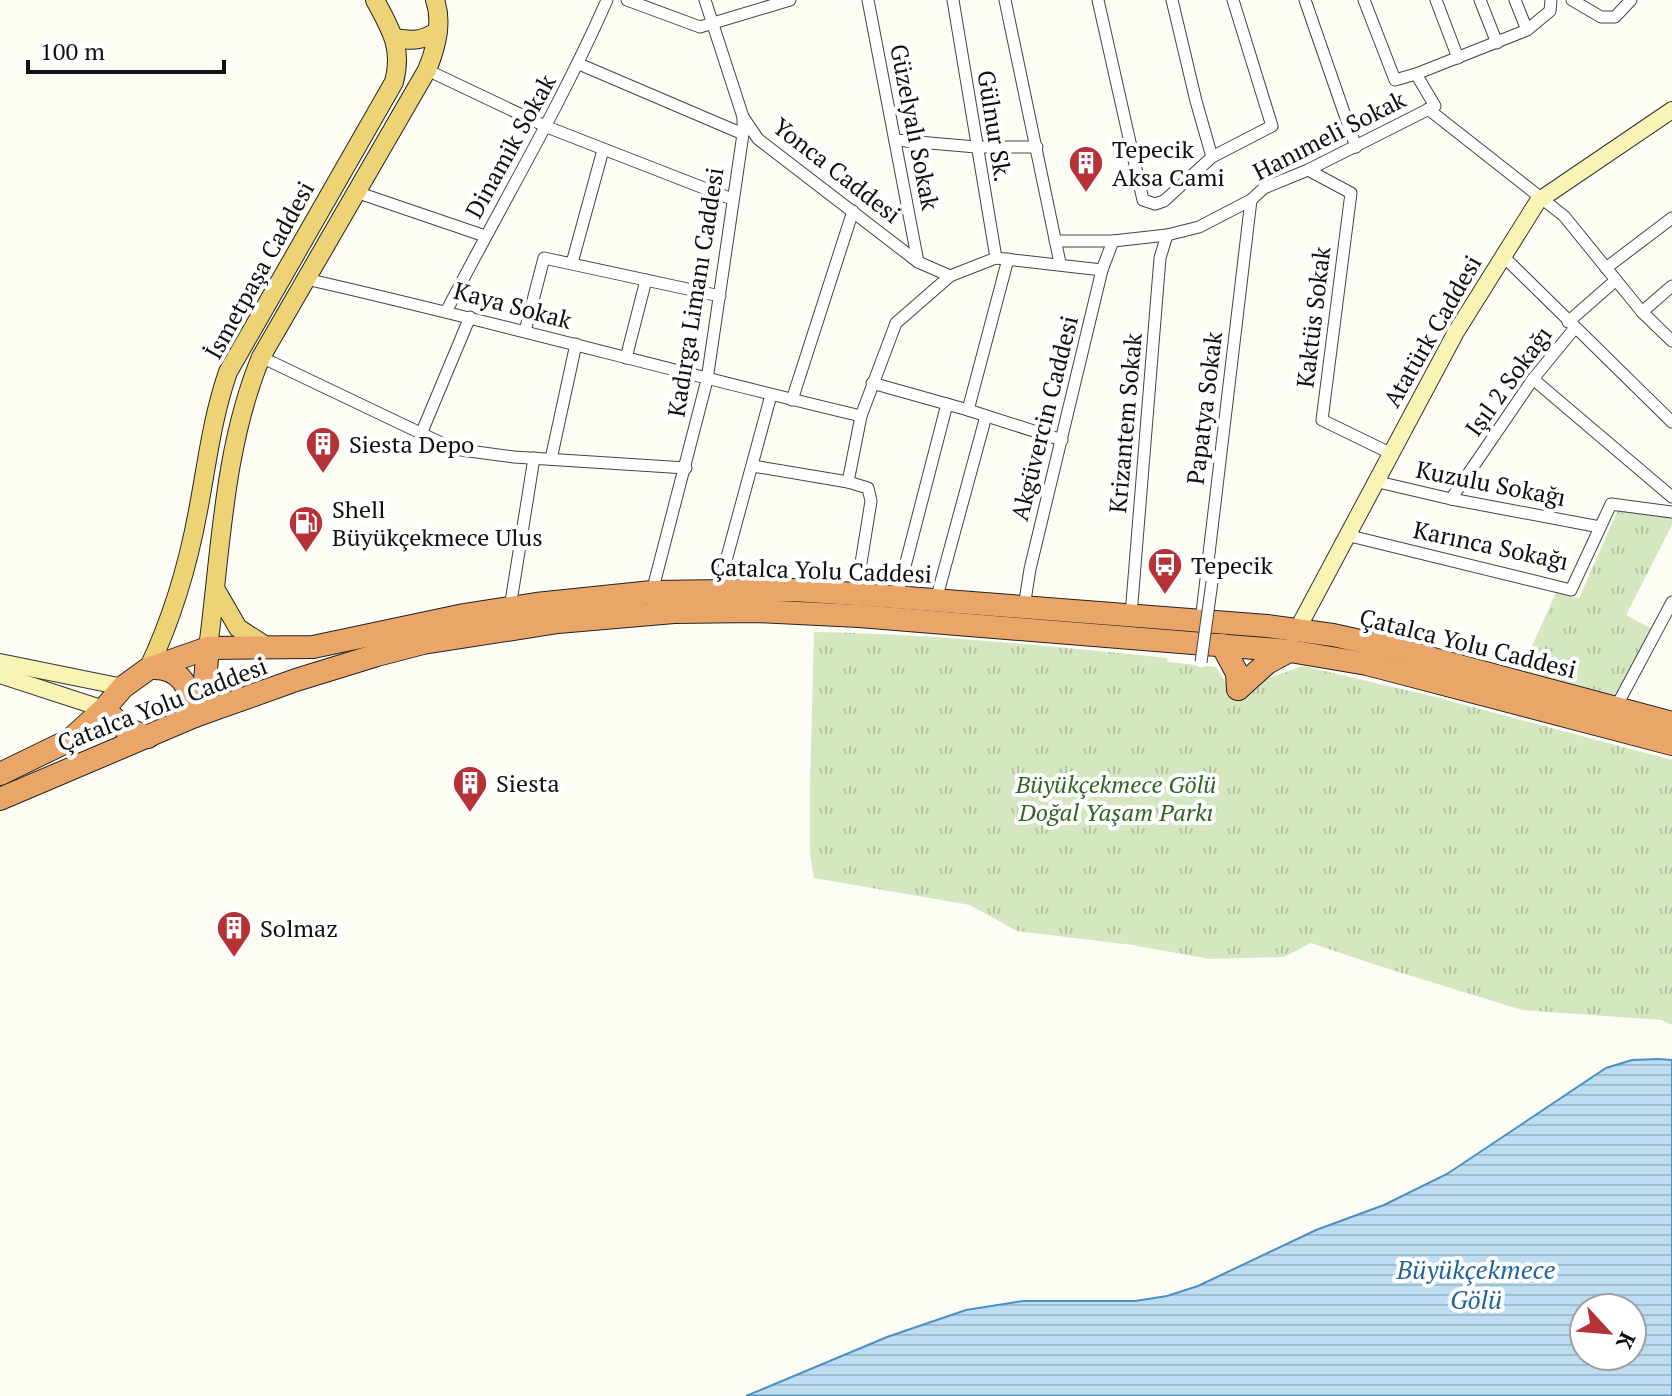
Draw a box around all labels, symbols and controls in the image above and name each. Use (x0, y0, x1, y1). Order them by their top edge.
scale bar (28, 24, 224, 74)
text: 100 m (40, 35, 105, 67)
street label: Güzelyalı Sokak (883, 41, 947, 213)
street label: Dinamik Sokak (457, 68, 563, 224)
street label: Gülnur Sk. (970, 68, 1020, 184)
street label: Hanımeli Sokak (1247, 83, 1411, 187)
street label: Yonca Caddesi (767, 110, 907, 230)
place label: Tepecik Aksa Cami (1112, 133, 1225, 193)
building icon: Tepecik Aksa Cami (1067, 144, 1105, 194)
street label: Kadırga Limanı Caddesi (659, 165, 731, 419)
street label: İsmetpaşa Caddesi (197, 175, 321, 365)
street label: Kaktüs Sokak (1288, 244, 1338, 389)
street label: Atatürk Caddesi (1376, 249, 1488, 413)
street label: Kaya Sokak (451, 274, 576, 336)
street label: Akgüvercin Caddesi (1003, 312, 1085, 524)
street label: Işıl 2 Sokağı (1457, 320, 1559, 442)
street label: Papatya Sokak (1179, 329, 1229, 486)
street label: Krizantem Sokak (1101, 331, 1149, 514)
building icon: Siesta Depo (304, 425, 342, 475)
place label: Siesta Depo (349, 428, 474, 460)
street label: Kuzulu Sokağı (1413, 453, 1569, 513)
place label: Shell Büyükçekmece Ulus (332, 493, 543, 553)
fuel station icon: Shell Büyükçekmece Ulus (287, 504, 325, 554)
street label: Karınca Sokağı (1410, 513, 1572, 577)
bus stop icon: Tepecik (1146, 546, 1184, 596)
place label: Tepecik (1191, 549, 1273, 581)
street label: Çatalca Yolu Caddesi (709, 550, 933, 590)
street label: Çatalca Yolu Caddesi (1356, 601, 1580, 685)
street label: Çatalca Yolu Caddesi (53, 649, 271, 759)
building icon: Siesta (451, 764, 489, 814)
place label: Siesta (496, 767, 560, 799)
park label: Büyükçekmece Gölü Doğal Yaşam Parkı (1015, 768, 1216, 828)
building icon: Solmaz (215, 909, 253, 959)
place label: Solmaz (260, 912, 338, 944)
water label: Büyükçekmece Gölü (1396, 1252, 1556, 1316)
north arrow (1568, 1292, 1648, 1372)
text: K (1610, 1328, 1643, 1355)

